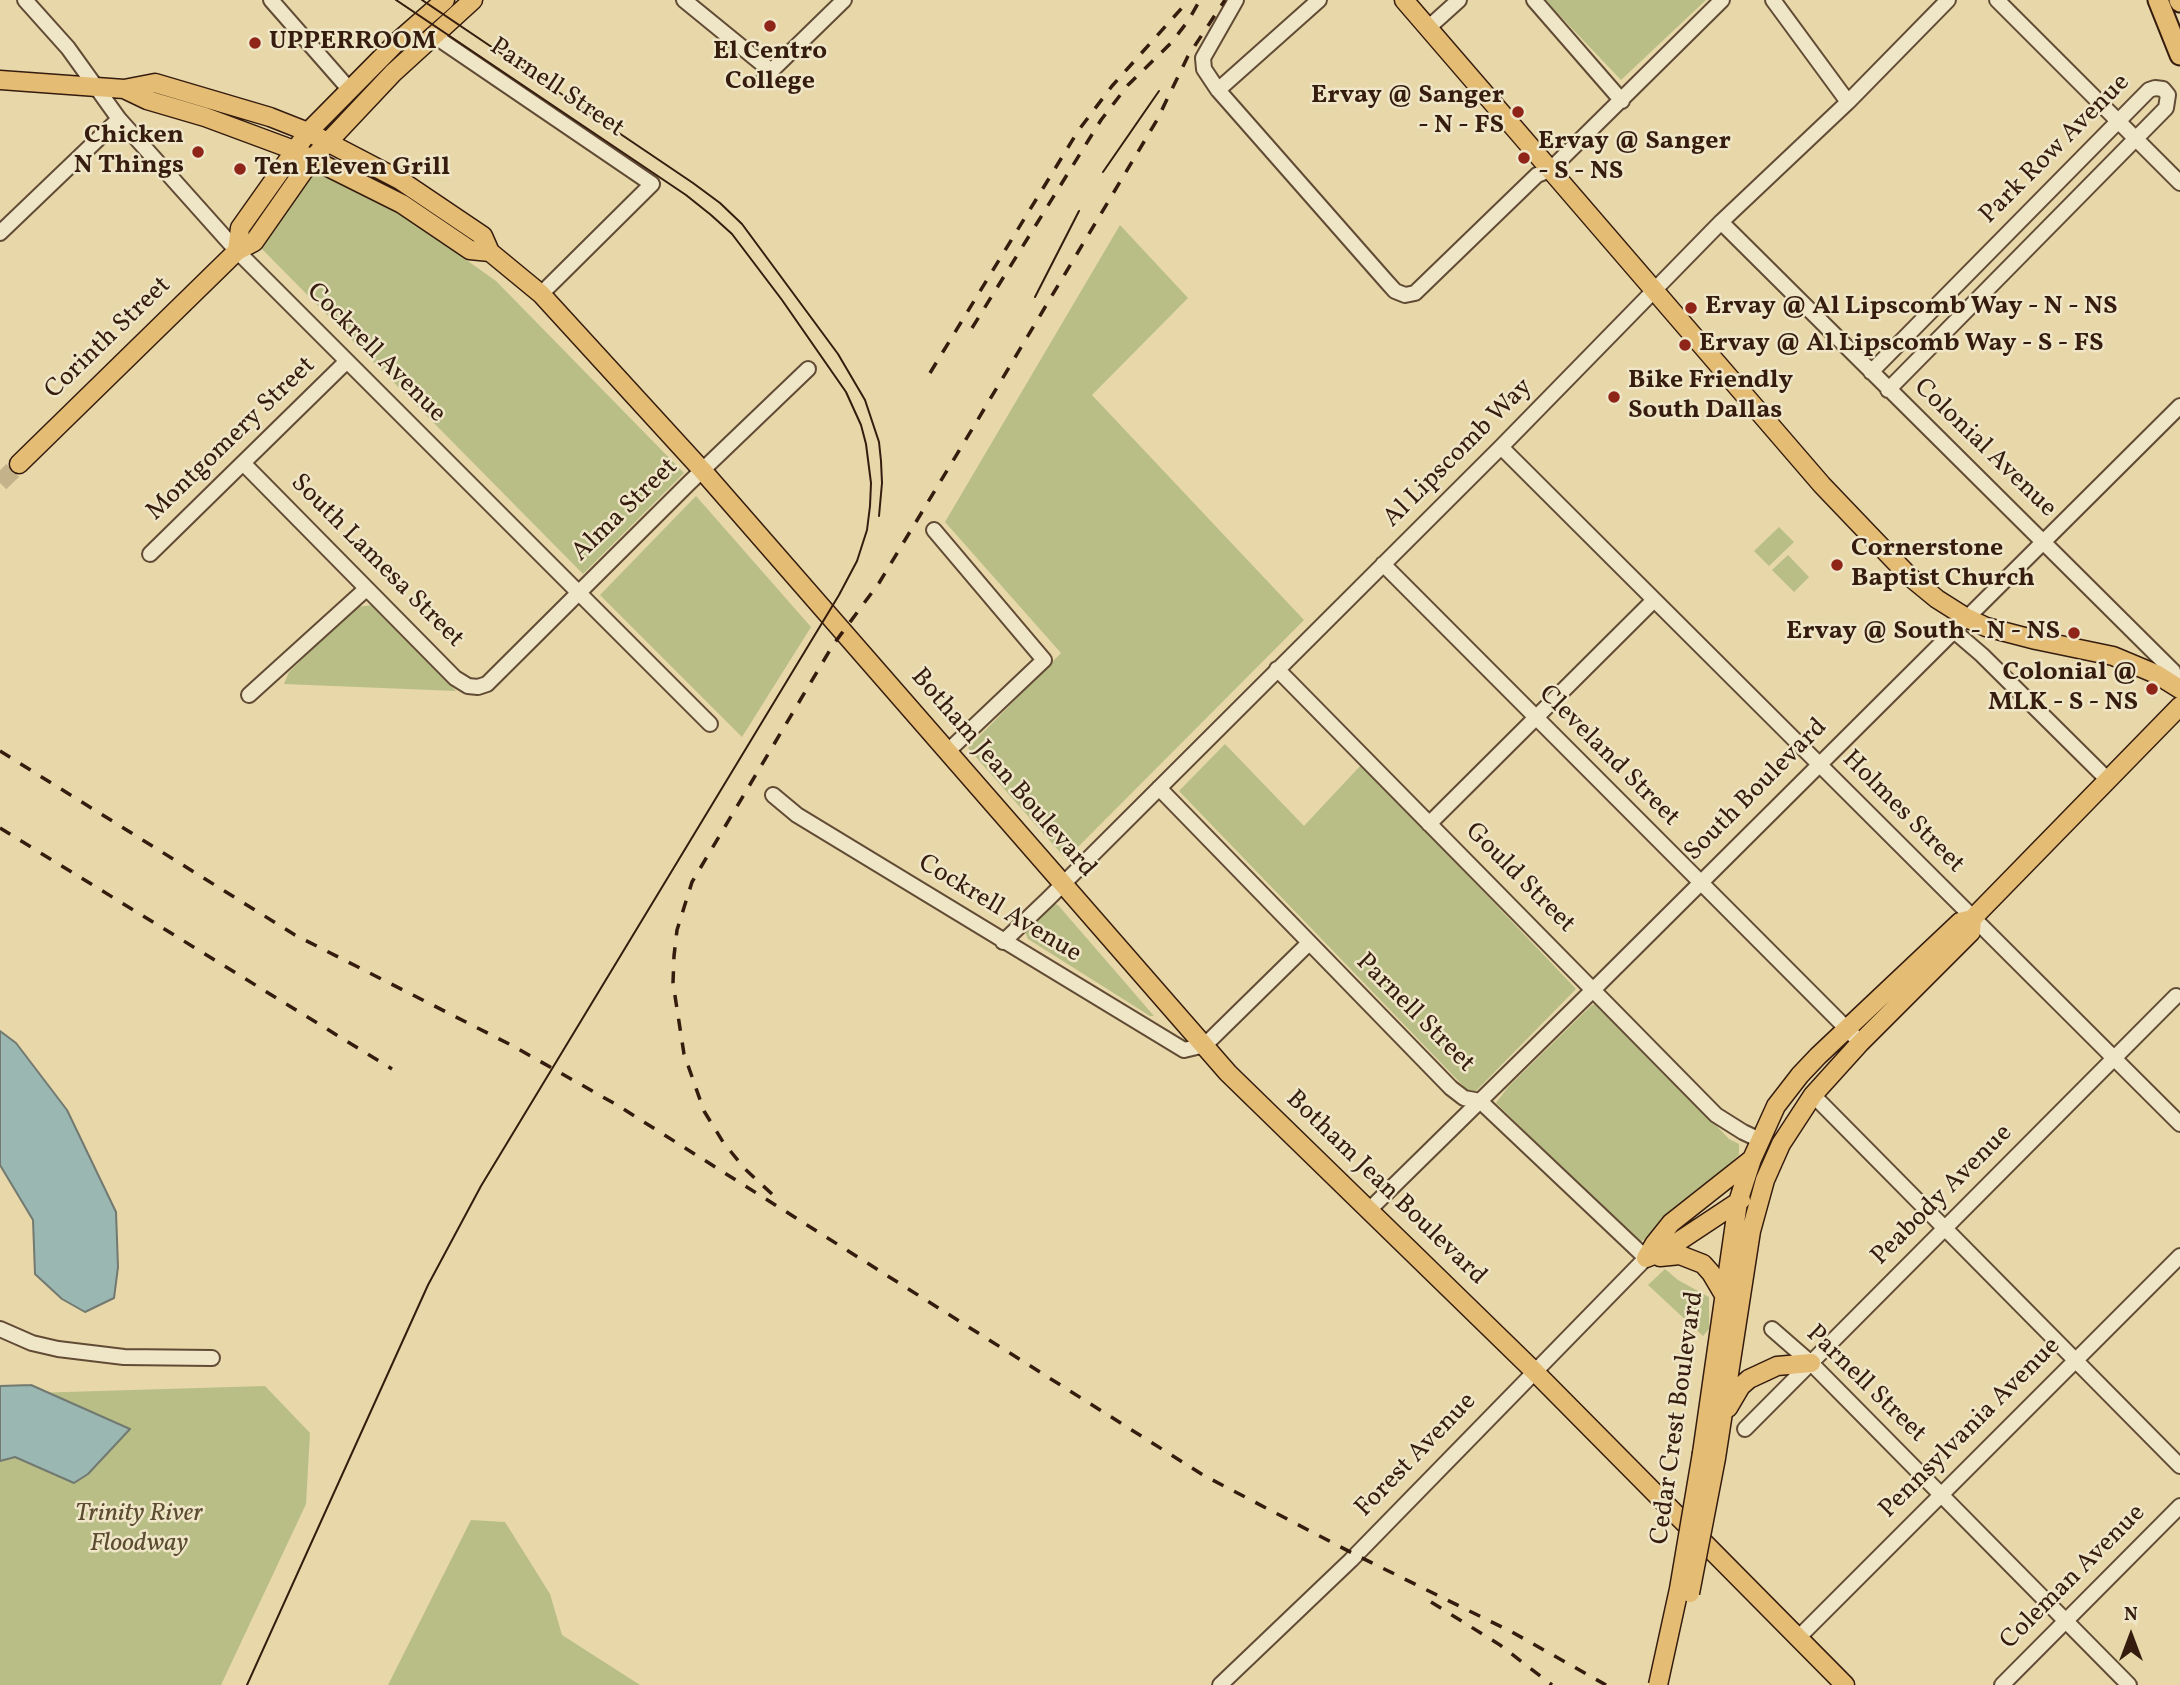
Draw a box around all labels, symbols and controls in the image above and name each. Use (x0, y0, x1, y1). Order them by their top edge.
marker: El Centro College (762, 18, 778, 34)
place label: UPPERROOM (269, 27, 437, 59)
street label: Parnell Street (483, 33, 629, 145)
marker: UPPERROOM (247, 35, 263, 51)
place label: El Centro College (713, 37, 827, 98)
street label: Park Row Avenue (1974, 68, 2138, 232)
place label: Ervay @ Sanger - N - FS (1311, 81, 1504, 142)
marker: Ervay @ Sanger - N - FS (1510, 104, 1526, 120)
place label: Chicken N Things (74, 121, 184, 182)
place label: Ervay @ Sanger - S - NS (1538, 127, 1731, 188)
marker: Chicken N Things (190, 144, 206, 160)
marker: Ervay @ Sanger - S - NS (1516, 150, 1532, 166)
place label: Ten Eleven Grill (254, 153, 450, 185)
marker: Ten Eleven Grill (232, 161, 248, 177)
street label: Corinth Street (40, 271, 178, 407)
street label: Cockrell Avenue (299, 278, 451, 430)
place label: Ervay @ Al Lipscomb Way - N - NS (1705, 292, 2117, 324)
marker: Ervay @ Al Lipscomb Way - N - NS (1683, 300, 1699, 316)
place label: Ervay @ Al Lipscomb Way - S - FS (1699, 329, 2104, 361)
marker: Ervay @ Al Lipscomb Way - S - FS (1677, 337, 1693, 353)
street label: Montgomery Street (141, 351, 323, 529)
place label: Bike Friendly South Dallas (1628, 366, 1793, 428)
street label: Al Lipscomb Way (1378, 373, 1540, 535)
street label: Colonial Avenue (1906, 373, 2062, 525)
marker: Bike Friendly South Dallas (1606, 389, 1622, 405)
street label: Alma Street (566, 453, 686, 569)
street label: South Lamesa Street (283, 469, 469, 655)
place label: Cornerstone Baptist Church (1851, 534, 2035, 596)
marker: Cornerstone Baptist Church (1829, 557, 1845, 573)
place label: Ervay @ South - N - NS (1786, 617, 2060, 649)
marker: Ervay @ South - N - NS (2066, 625, 2082, 641)
place label: Colonial @ MLK - S - NS (1988, 658, 2138, 720)
street label: Botham Jean Boulevard (903, 663, 1101, 885)
street label: Cleveland Street (1531, 680, 1685, 834)
marker: Colonial @ MLK - S - NS (2144, 681, 2160, 697)
street label: South Boulevard (1679, 713, 1835, 869)
street label: Holmes Street (1834, 745, 1970, 881)
street label: Gould Street (1457, 817, 1581, 941)
street label: Cockrell Avenue (912, 849, 1086, 971)
street label: Parnell Street (1348, 948, 1480, 1080)
street label: Botham Jean Boulevard (1278, 1085, 1492, 1293)
street label: Peabody Avenue (1866, 1119, 2020, 1273)
street label: Cedar Crest Boulevard (1646, 1289, 1712, 1547)
street label: Parnell Street (1798, 1320, 1932, 1450)
street label: Pennsylvania Avenue (1874, 1332, 2068, 1526)
street label: Forest Avenue (1350, 1387, 1484, 1525)
park label: Trinity River Floodway (75, 1499, 203, 1560)
street label: Coleman Avenue (1995, 1499, 2153, 1657)
north arrow (2096, 1601, 2166, 1671)
text: N (2124, 1602, 2138, 1628)

